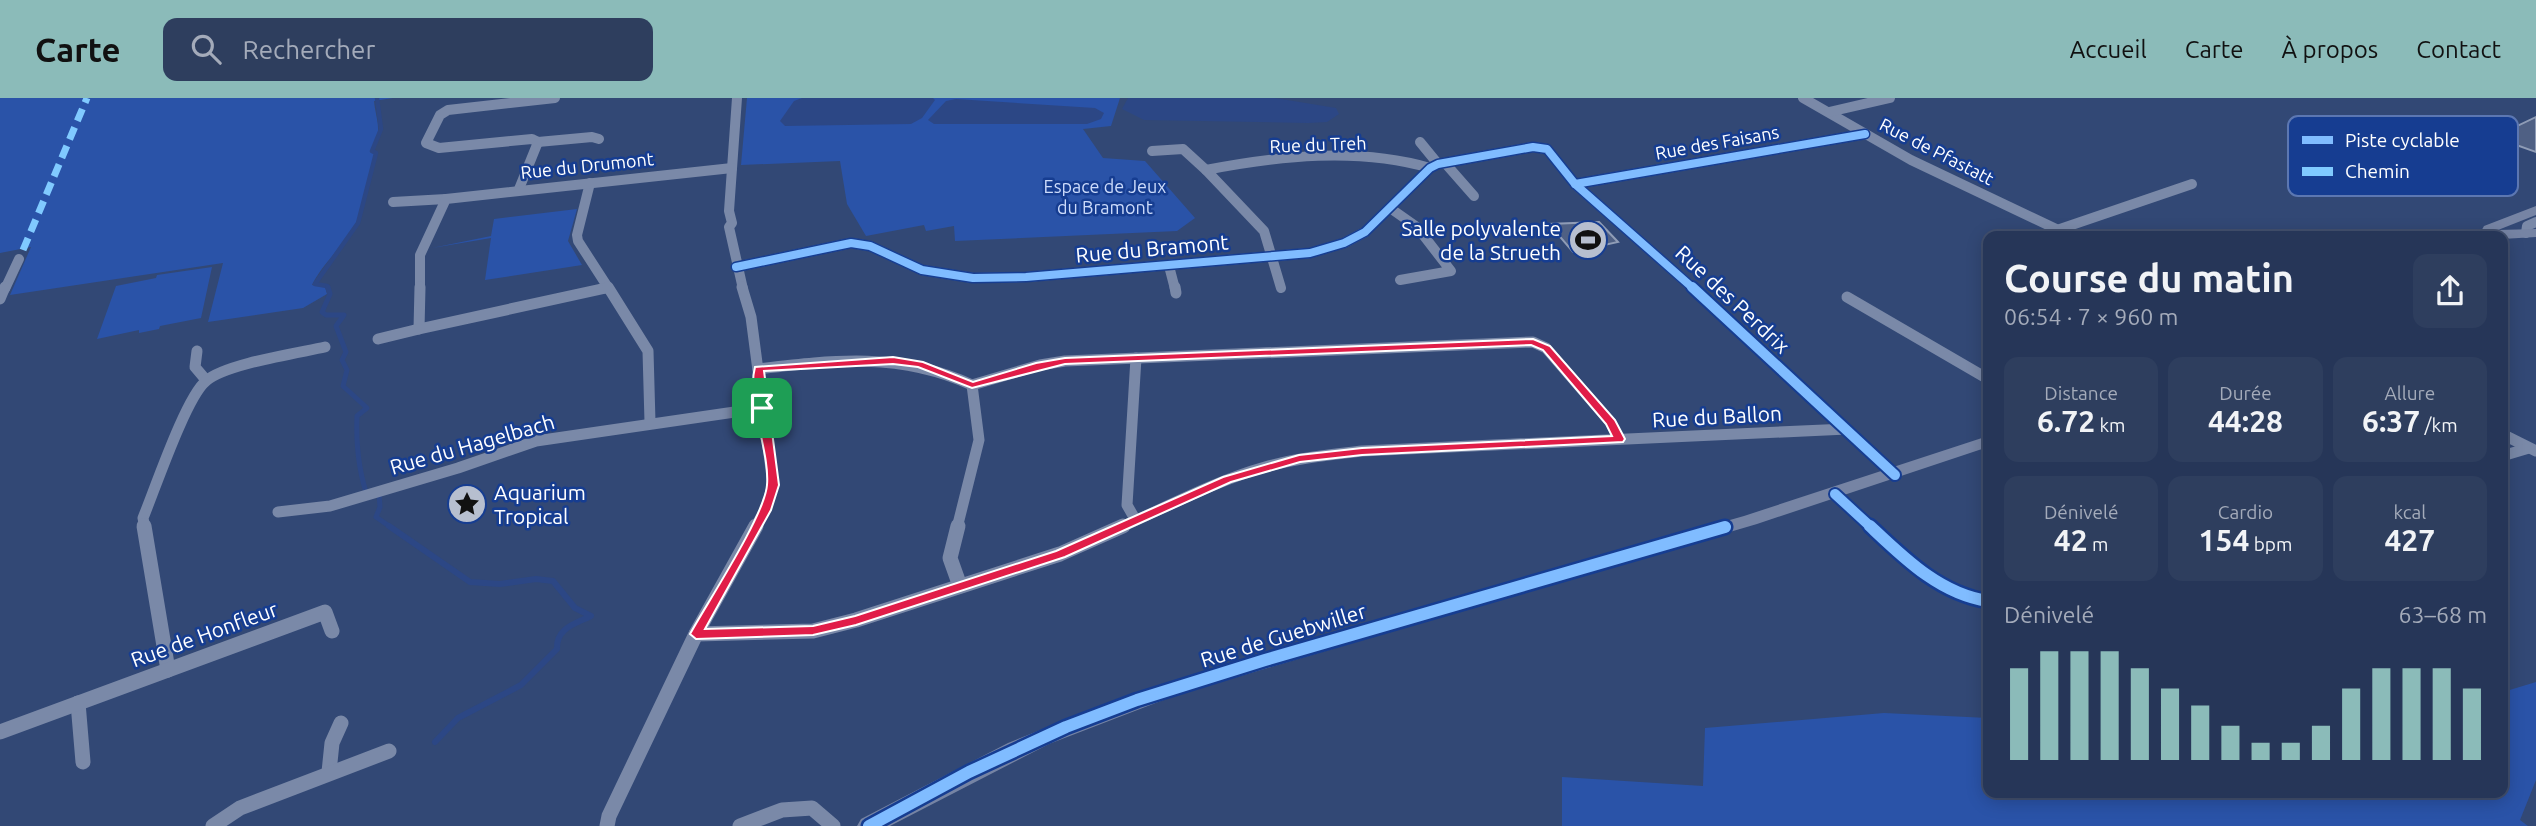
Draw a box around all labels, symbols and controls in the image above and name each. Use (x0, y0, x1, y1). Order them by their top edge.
search box (163, 18, 653, 81)
icon: search (187, 30, 225, 68)
text: Carte (35, 31, 121, 68)
text: Rechercher (243, 35, 375, 64)
text: Accueil (2070, 36, 2147, 63)
text: Carte (2185, 36, 2244, 63)
text: À propos (2282, 36, 2378, 63)
text: Contact (2416, 36, 2501, 63)
street label: Rue de Pfastatt (1877, 114, 1997, 188)
legend (2288, 116, 2518, 196)
street label: Rue des Faisans (1653, 121, 1781, 163)
text: Piste cyclable (2345, 129, 2460, 151)
street label: Rue du Treh (1269, 132, 1367, 156)
street label: Rue du Drumont (519, 148, 655, 182)
text: Chemin (2345, 160, 2410, 182)
park label: Espace de Jeux du Bramont (1044, 176, 1166, 217)
place label: Salle polyvalente de la Strueth (1401, 216, 1561, 264)
sports icon: Salle polyvalente de la Strueth (1567, 219, 1609, 261)
street label: Rue du Bramont (1075, 229, 1229, 267)
street label: Rue des Perdrix (1671, 240, 1795, 358)
button: share (2413, 254, 2487, 328)
text: Course du matin (2004, 257, 2294, 299)
text: 06:54 · 7 × 960 m (2004, 304, 2178, 329)
pin (732, 378, 792, 438)
text: Distance (2044, 382, 2118, 404)
text: Durée (2219, 382, 2272, 404)
text: Allure (2384, 382, 2435, 404)
icon: arrive (743, 389, 781, 427)
street label: Rue du Ballon (1651, 401, 1783, 431)
text: 6.72 (2037, 404, 2095, 438)
text: 44:28 (2208, 404, 2283, 438)
text: 6:37 (2362, 404, 2420, 438)
street label: Rue du Hagelbach (387, 409, 557, 479)
text: km (2095, 414, 2125, 436)
text: /km (2420, 414, 2458, 436)
place label: Aquarium Tropical (494, 480, 586, 528)
place icon: Aquarium Tropical (446, 483, 488, 525)
text: Dénivelé (2044, 501, 2118, 523)
text: Cardio (2218, 501, 2273, 523)
text: kcal (2393, 501, 2426, 523)
text: 42 (2054, 523, 2088, 557)
text: 154 (2199, 523, 2249, 557)
text: 427 (2384, 523, 2435, 557)
text: m (2088, 533, 2108, 555)
text: bpm (2249, 533, 2292, 555)
street label: Rue de Honfleur (127, 596, 281, 672)
street label: Rue de Guebwiller (1197, 598, 1369, 672)
text: Dénivelé (2004, 602, 2094, 627)
text: 63–68 m (2399, 602, 2487, 627)

